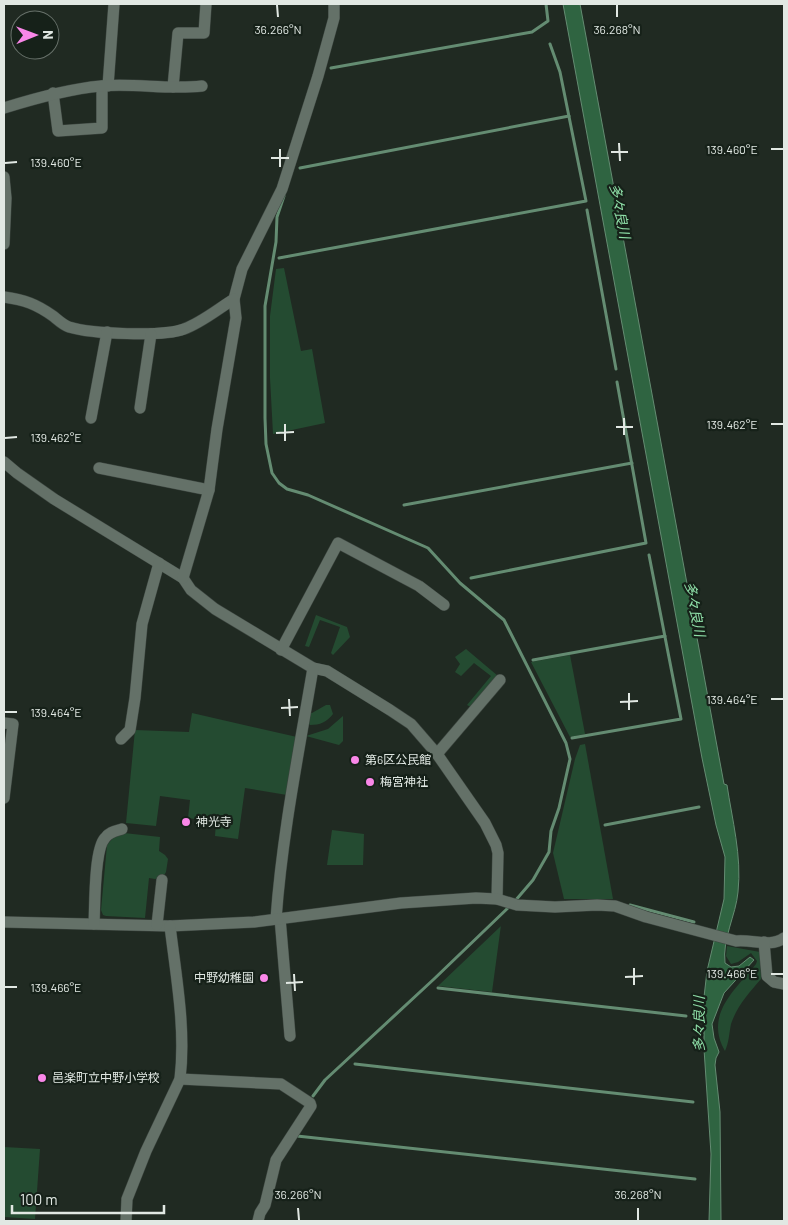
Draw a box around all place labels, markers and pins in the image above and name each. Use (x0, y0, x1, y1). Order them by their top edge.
place label: 第6区公民館 (365, 752, 431, 766)
marker: 第6区公民館 (349, 754, 361, 766)
place label: 梅宮神社 (380, 774, 428, 788)
marker: 梅宮神社 (364, 776, 376, 788)
place label: 神光寺 (196, 814, 232, 828)
marker: 神光寺 (180, 816, 192, 828)
place label: 中野幼稚園 (194, 970, 254, 984)
marker: 中野幼稚園 (258, 972, 270, 984)
place label: 邑楽町立中野小学校 (52, 1070, 160, 1084)
marker: 邑楽町立中野小学校 (36, 1072, 48, 1084)

